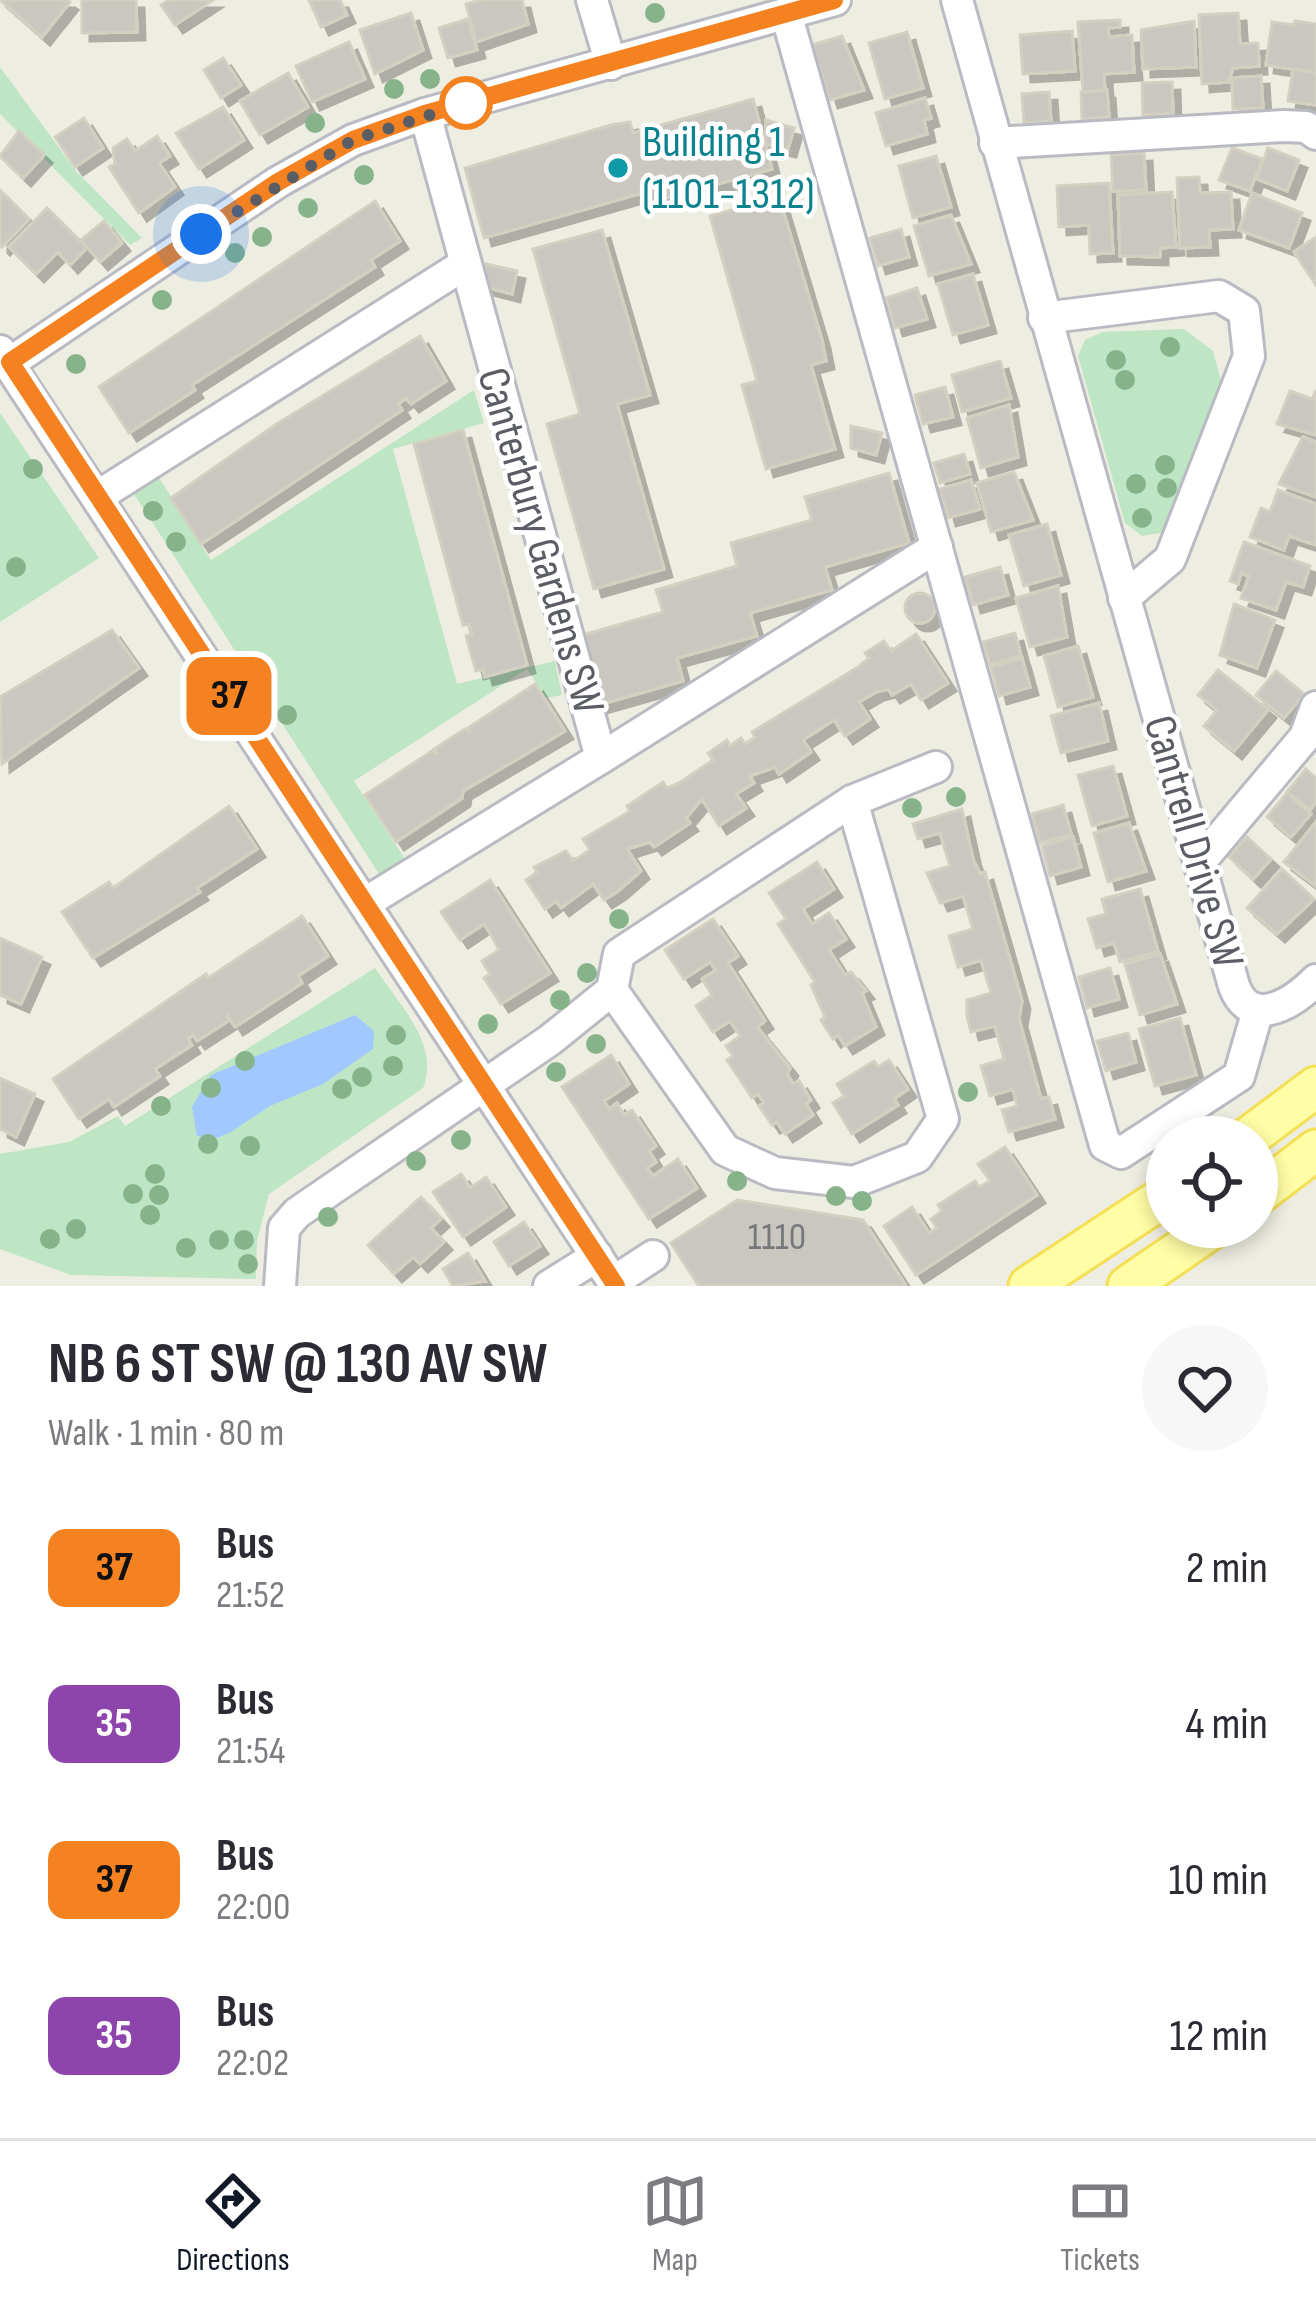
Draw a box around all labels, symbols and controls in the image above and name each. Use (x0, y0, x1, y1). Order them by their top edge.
unlabelled marker (441, 78, 491, 128)
place label: Building 1 (1101-1312) (642, 115, 815, 222)
marker: Building 1 (1101-1312) (605, 155, 631, 181)
your location (171, 204, 231, 264)
street label: Canterbury Gardens SW (464, 362, 616, 720)
line badge: 37 (175, 657, 283, 735)
text: 37 (210, 670, 248, 721)
street label: Cantrell Drive SW (1131, 709, 1255, 975)
map controls (1146, 1116, 1278, 1248)
button: locate (1146, 1116, 1278, 1248)
house number: 1110 (748, 1214, 806, 1261)
button: heart (1142, 1325, 1268, 1451)
text: NB 6 ST SW @ 130 AV SW (48, 1331, 547, 1399)
text: Walk · 1 min · 80 m (48, 1410, 284, 1457)
text: Bus (216, 1517, 274, 1572)
text: 2 min (1186, 1541, 1268, 1596)
text: 37 (95, 1542, 133, 1593)
text: 21:52 (216, 1572, 285, 1619)
text: Bus (216, 1673, 274, 1728)
text: 4 min (1186, 1697, 1268, 1752)
text: 35 (95, 1698, 133, 1749)
text: 21:54 (216, 1728, 285, 1775)
text: Bus (216, 1829, 274, 1884)
text: 10 min (1169, 1853, 1268, 1908)
text: 37 (95, 1854, 133, 1905)
text: 22:00 (216, 1884, 290, 1931)
text: Bus (216, 1985, 274, 2040)
text: 12 min (1170, 2009, 1268, 2064)
text: 35 (95, 2010, 133, 2061)
text: 22:02 (216, 2040, 289, 2087)
tab: Directions (176, 2168, 290, 2280)
tab: Map (642, 2168, 708, 2280)
tab: Tickets (1060, 2168, 1140, 2280)

